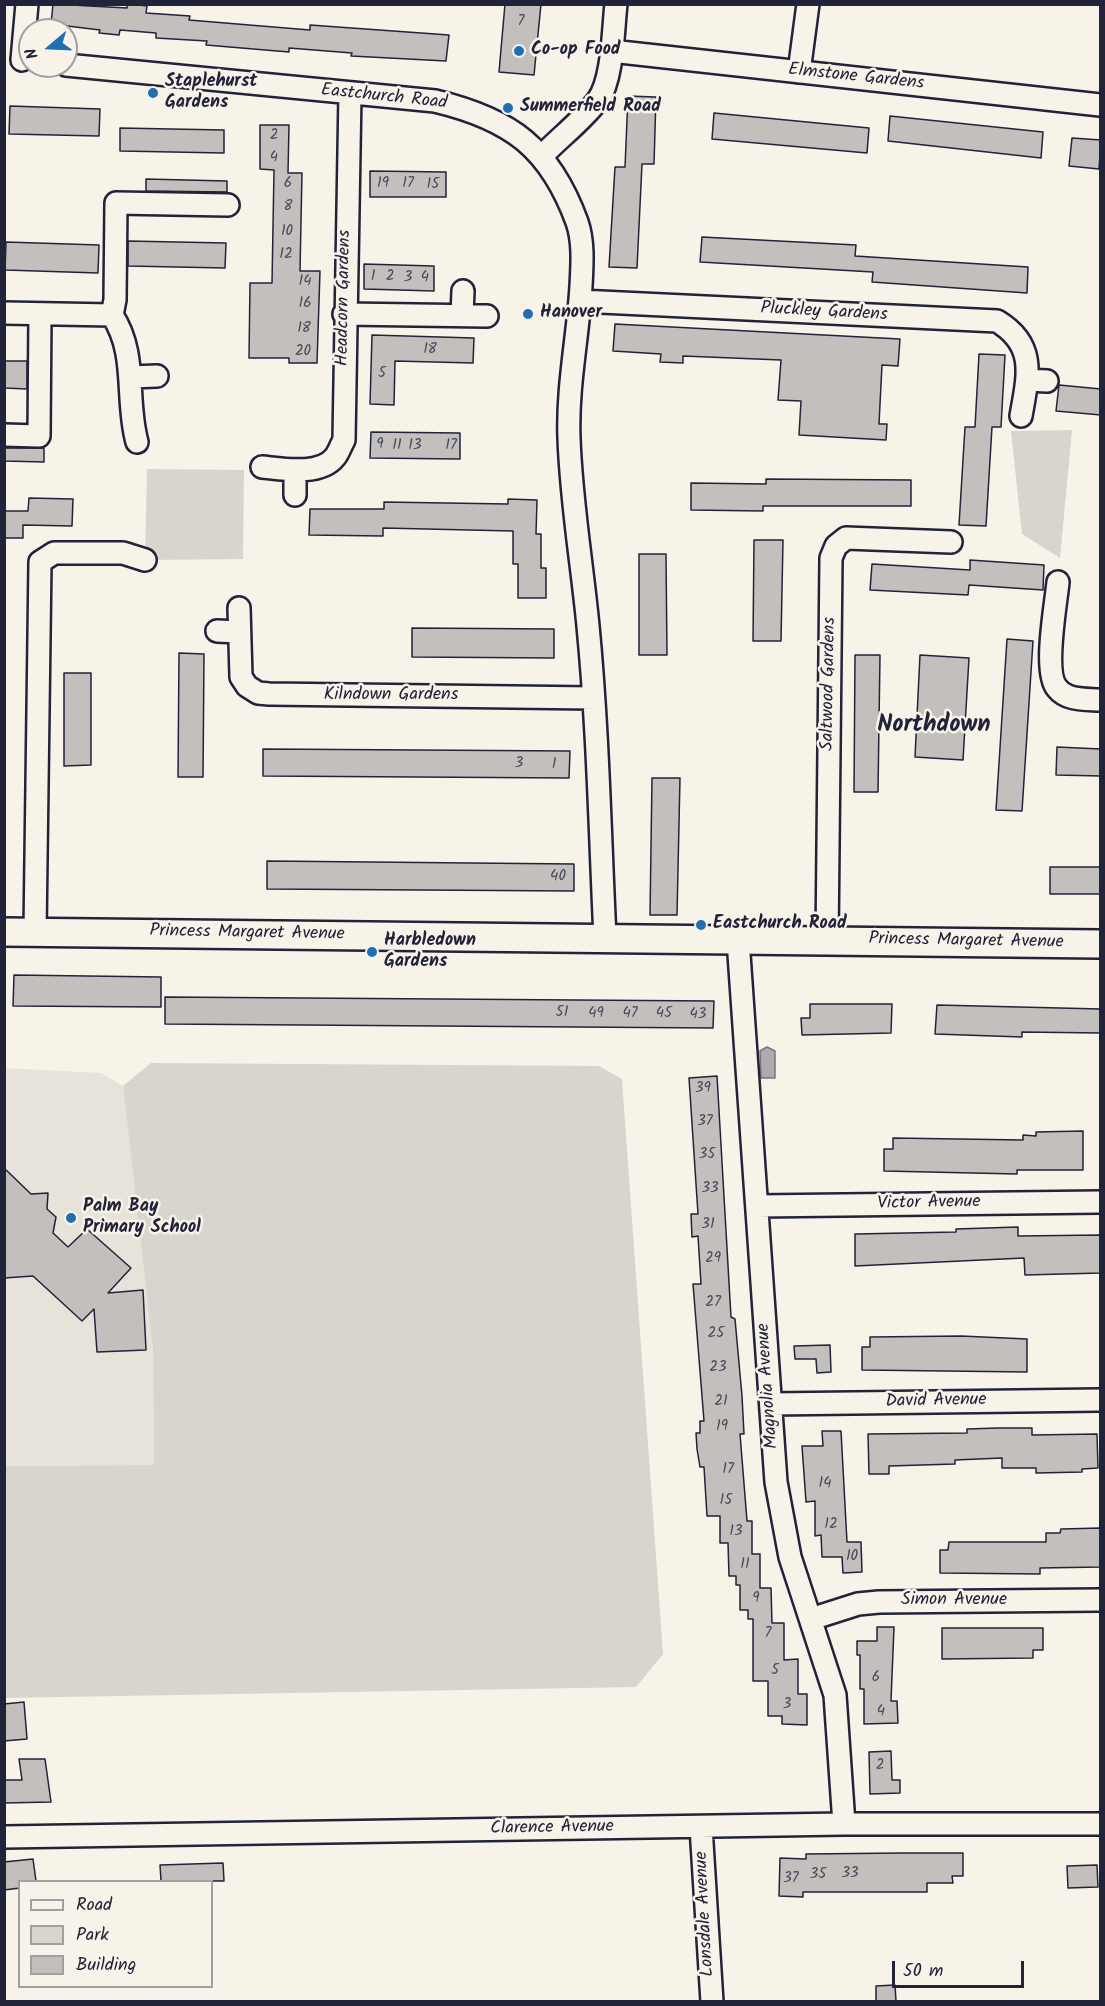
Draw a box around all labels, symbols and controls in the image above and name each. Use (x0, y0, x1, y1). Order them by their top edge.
house number: 7 (518, 13, 524, 31)
north arrow (18, 18, 78, 78)
place label: Co-op Food (531, 40, 621, 62)
marker: Co-op Food (512, 44, 526, 58)
text: N (19, 45, 46, 62)
street label: Elmstone Gardens (787, 60, 925, 96)
place label: Staplehurst Gardens (165, 72, 257, 115)
street label: Eastchurch Road (320, 81, 448, 115)
marker: Staplehurst Gardens (146, 86, 160, 100)
place label: Summerfield Road (520, 97, 661, 119)
marker: Summerfield Road (501, 101, 515, 115)
house number: 2 (270, 127, 278, 145)
house number: 4 (270, 149, 278, 167)
house number: 6 (284, 175, 292, 193)
house number: 19 (377, 175, 389, 193)
house number: 17 (402, 175, 414, 193)
house number: 15 (427, 176, 439, 194)
house number: 8 (283, 198, 293, 216)
house number: 10 (281, 223, 293, 241)
street label: Headcorn Gardens (333, 230, 357, 366)
house number: 12 (279, 246, 293, 264)
house number: 1 (371, 268, 375, 286)
house number: 2 (386, 268, 394, 286)
house number: 3 (404, 269, 412, 287)
house number: 4 (421, 269, 429, 287)
house number: 14 (299, 273, 311, 291)
house number: 16 (298, 295, 312, 313)
street label: Pluckley Gardens (760, 299, 888, 327)
place label: Hanover (540, 303, 602, 325)
marker: Hanover (521, 307, 535, 321)
house number: 18 (297, 320, 311, 338)
house number: 18 (423, 341, 437, 359)
house number: 20 (295, 343, 311, 361)
house number: 5 (378, 365, 386, 383)
house number: 9 (376, 436, 384, 454)
house number: 11 (392, 437, 402, 455)
house number: 13 (408, 437, 422, 455)
house number: 17 (445, 437, 457, 455)
street label: Saltwood Gardens (818, 617, 842, 751)
street label: Kilndown Gardens (324, 685, 458, 707)
district label: Northdown (877, 713, 991, 741)
house number: 3 (515, 755, 523, 773)
house number: 1 (552, 756, 556, 774)
house number: 40 (550, 868, 566, 886)
place label: Eastchurch Road (713, 914, 847, 936)
marker: Eastchurch Road (694, 918, 708, 932)
street label: Princess Margaret Avenue (149, 921, 345, 947)
street label: Princess Margaret Avenue (868, 929, 1064, 955)
place label: Harbledown Gardens (384, 931, 476, 974)
marker: Harbledown Gardens (365, 945, 379, 959)
house number: 51 (556, 1004, 568, 1022)
house number: 49 (588, 1005, 604, 1023)
house number: 47 (622, 1005, 638, 1023)
house number: 45 (656, 1005, 672, 1023)
house number: 43 (690, 1006, 706, 1024)
house number: 39 (695, 1080, 711, 1098)
house number: 37 (697, 1113, 713, 1131)
house number: 35 (699, 1146, 715, 1164)
house number: 33 (701, 1180, 719, 1198)
street label: Victor Avenue (877, 1192, 981, 1216)
place label: Palm Bay Primary School (83, 1197, 201, 1240)
marker: Palm Bay Primary School (64, 1211, 78, 1225)
house number: 31 (701, 1216, 715, 1234)
house number: 29 (705, 1250, 721, 1268)
house number: 27 (705, 1294, 721, 1312)
street label: Magnolia Avenue (754, 1322, 784, 1450)
house number: 25 (708, 1325, 724, 1343)
house number: 23 (709, 1359, 727, 1377)
street label: David Avenue (885, 1390, 987, 1414)
house number: 21 (714, 1393, 728, 1411)
house number: 19 (716, 1418, 728, 1436)
house number: 17 (722, 1461, 734, 1479)
house number: 14 (819, 1475, 831, 1493)
house number: 15 (720, 1492, 732, 1510)
house number: 12 (824, 1516, 838, 1534)
house number: 13 (729, 1523, 743, 1541)
house number: 10 (846, 1548, 858, 1566)
house number: 11 (740, 1556, 750, 1574)
house number: 9 (752, 1590, 760, 1608)
street label: Simon Avenue (901, 1590, 1007, 1612)
house number: 7 (765, 1625, 771, 1643)
house number: 5 (771, 1662, 779, 1680)
house number: 6 (872, 1669, 880, 1687)
house number: 3 (783, 1696, 791, 1714)
house number: 4 (877, 1703, 885, 1721)
house number: 2 (876, 1757, 884, 1775)
street label: Clarence Avenue (490, 1817, 614, 1841)
street label: Lonsdale Avenue (692, 1851, 720, 1977)
house number: 33 (841, 1865, 859, 1883)
house number: 35 (810, 1866, 826, 1884)
house number: 37 (783, 1870, 799, 1888)
legend (18, 1880, 213, 1988)
text: Road (76, 1891, 112, 1920)
text: Park (76, 1921, 109, 1950)
scale bar (895, 1949, 1027, 1987)
text: Building (76, 1951, 136, 1980)
text: 50 m (903, 1957, 943, 1986)

